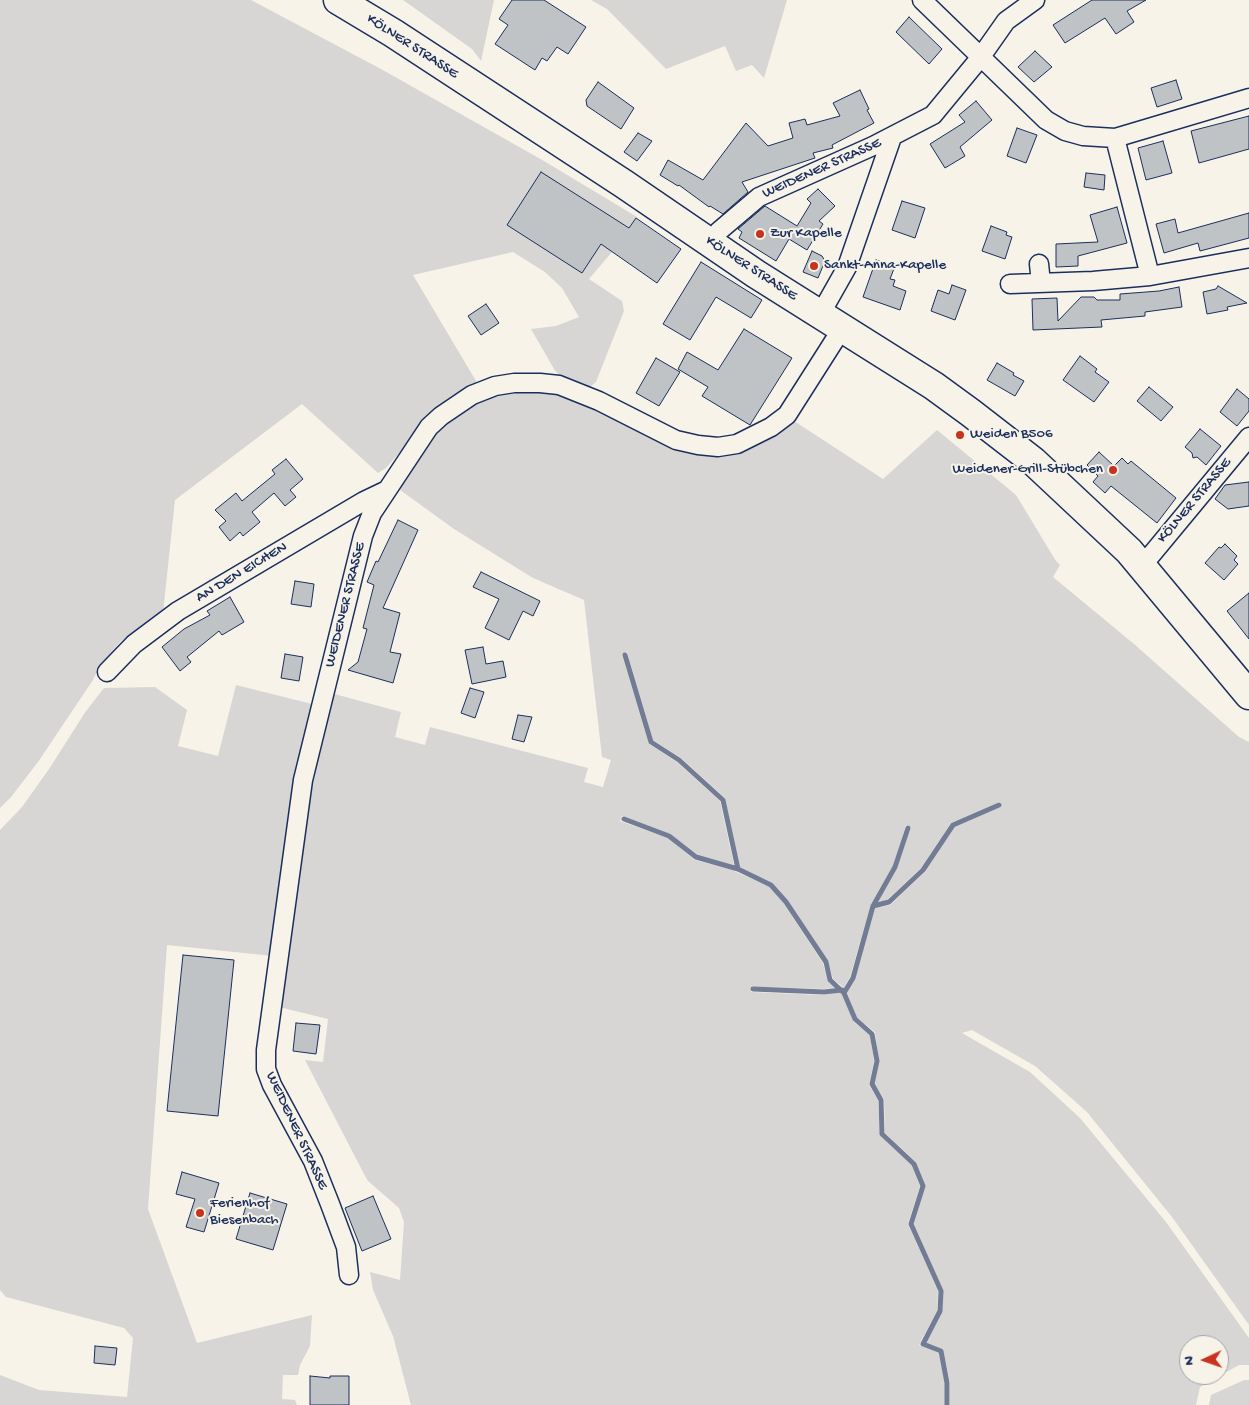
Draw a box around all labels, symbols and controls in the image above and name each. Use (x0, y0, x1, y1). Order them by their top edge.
street label: KÖLNER STRASSE (363, 11, 461, 83)
street label: WEIDENER STRASSE (760, 135, 884, 203)
place label: Zur Kapelle (770, 225, 842, 243)
marker: Zur Kapelle (754, 228, 766, 240)
street label: KÖLNER STRASSE (702, 233, 800, 305)
place label: Sankt-Anna-Kapelle (824, 257, 946, 275)
marker: Sankt-Anna-Kapelle (808, 260, 820, 272)
place label: Weiden B506 (970, 426, 1053, 444)
marker: Weiden B506 (954, 429, 966, 441)
street label: KÖLNER STRASSE (1154, 455, 1236, 547)
place label: Weidener-Grill-Stübchen (952, 461, 1103, 479)
marker: Weidener-Grill-Stübchen (1107, 464, 1119, 476)
street label: AN DEN EICHEN (193, 539, 291, 607)
street label: WEIDENER STRASSE (322, 541, 370, 669)
street label: WEIDENER STRASSE (261, 1069, 331, 1193)
place label: Ferienhof Biesenbach (210, 1195, 278, 1230)
marker: Ferienhof Biesenbach (194, 1207, 206, 1219)
north arrow (1179, 1335, 1229, 1385)
text: N (1181, 1356, 1198, 1366)

